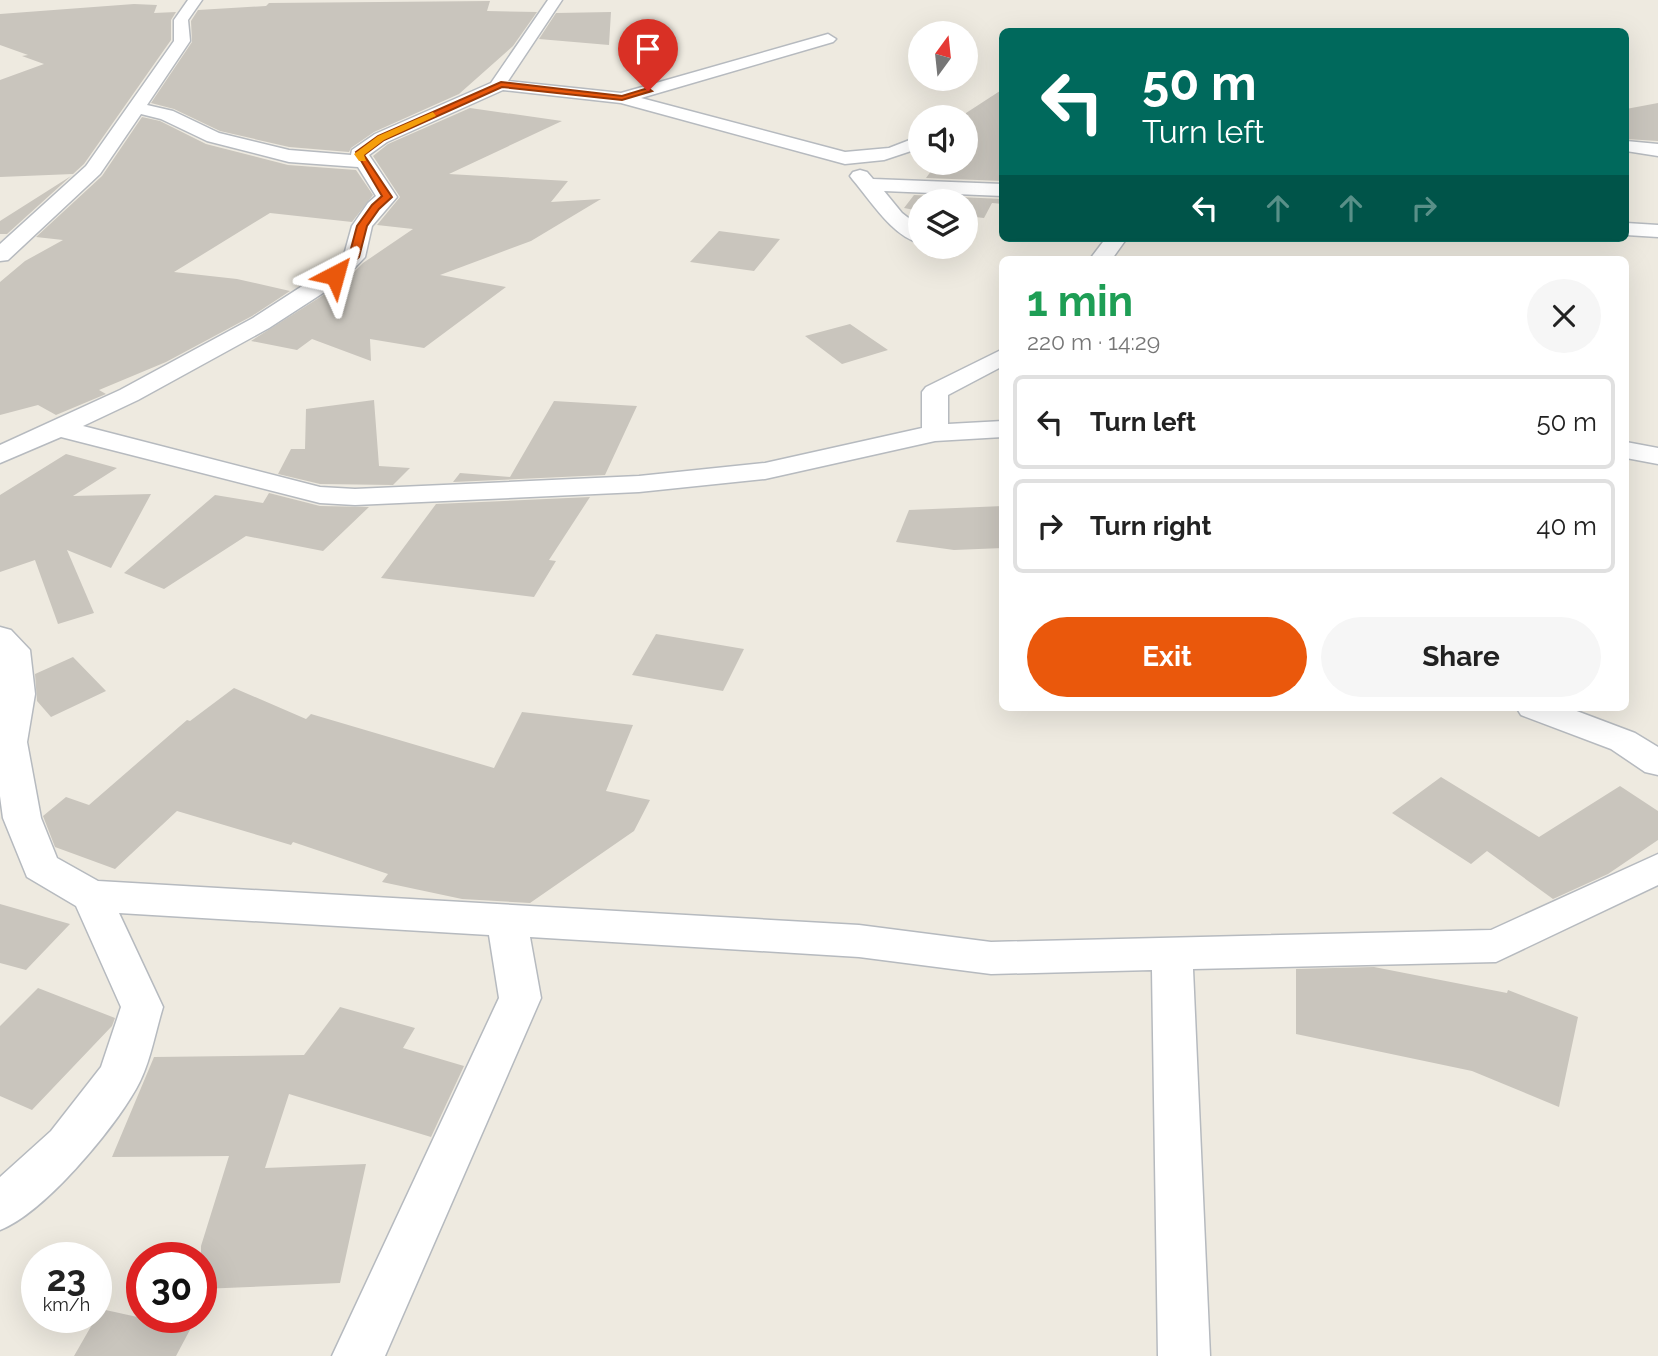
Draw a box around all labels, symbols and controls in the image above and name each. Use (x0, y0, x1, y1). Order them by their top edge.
pin (618, 19, 678, 91)
north arrow (908, 21, 978, 91)
map controls (908, 21, 978, 259)
icon: arrive (629, 30, 667, 68)
text: 50 m (1142, 54, 1257, 111)
icon: left (1027, 56, 1118, 147)
button: sound (908, 105, 978, 175)
text: Turn left (1142, 113, 1264, 150)
button: layers (908, 189, 978, 259)
icon: left (1186, 189, 1224, 227)
icon: ahead (1259, 189, 1297, 227)
icon: ahead (1332, 189, 1370, 227)
icon: right (1405, 189, 1443, 227)
position arrow (298, 238, 372, 312)
text: 1 min (1027, 277, 1133, 326)
button: close (1527, 279, 1601, 353)
text: 220 m · 14:29 (1027, 328, 1160, 355)
icon: left (1031, 403, 1069, 441)
text: Turn left (1090, 407, 1196, 437)
text: 50 m (1536, 407, 1597, 437)
icon: right (1031, 507, 1069, 545)
text: Turn right (1090, 511, 1211, 541)
text: 40 m (1536, 511, 1597, 541)
button: Exit (1027, 617, 1307, 697)
button: Share (1321, 617, 1601, 697)
speed limit sign: 30 (126, 1242, 217, 1333)
text: 23 (47, 1258, 86, 1299)
text: km/h (43, 1294, 90, 1315)

